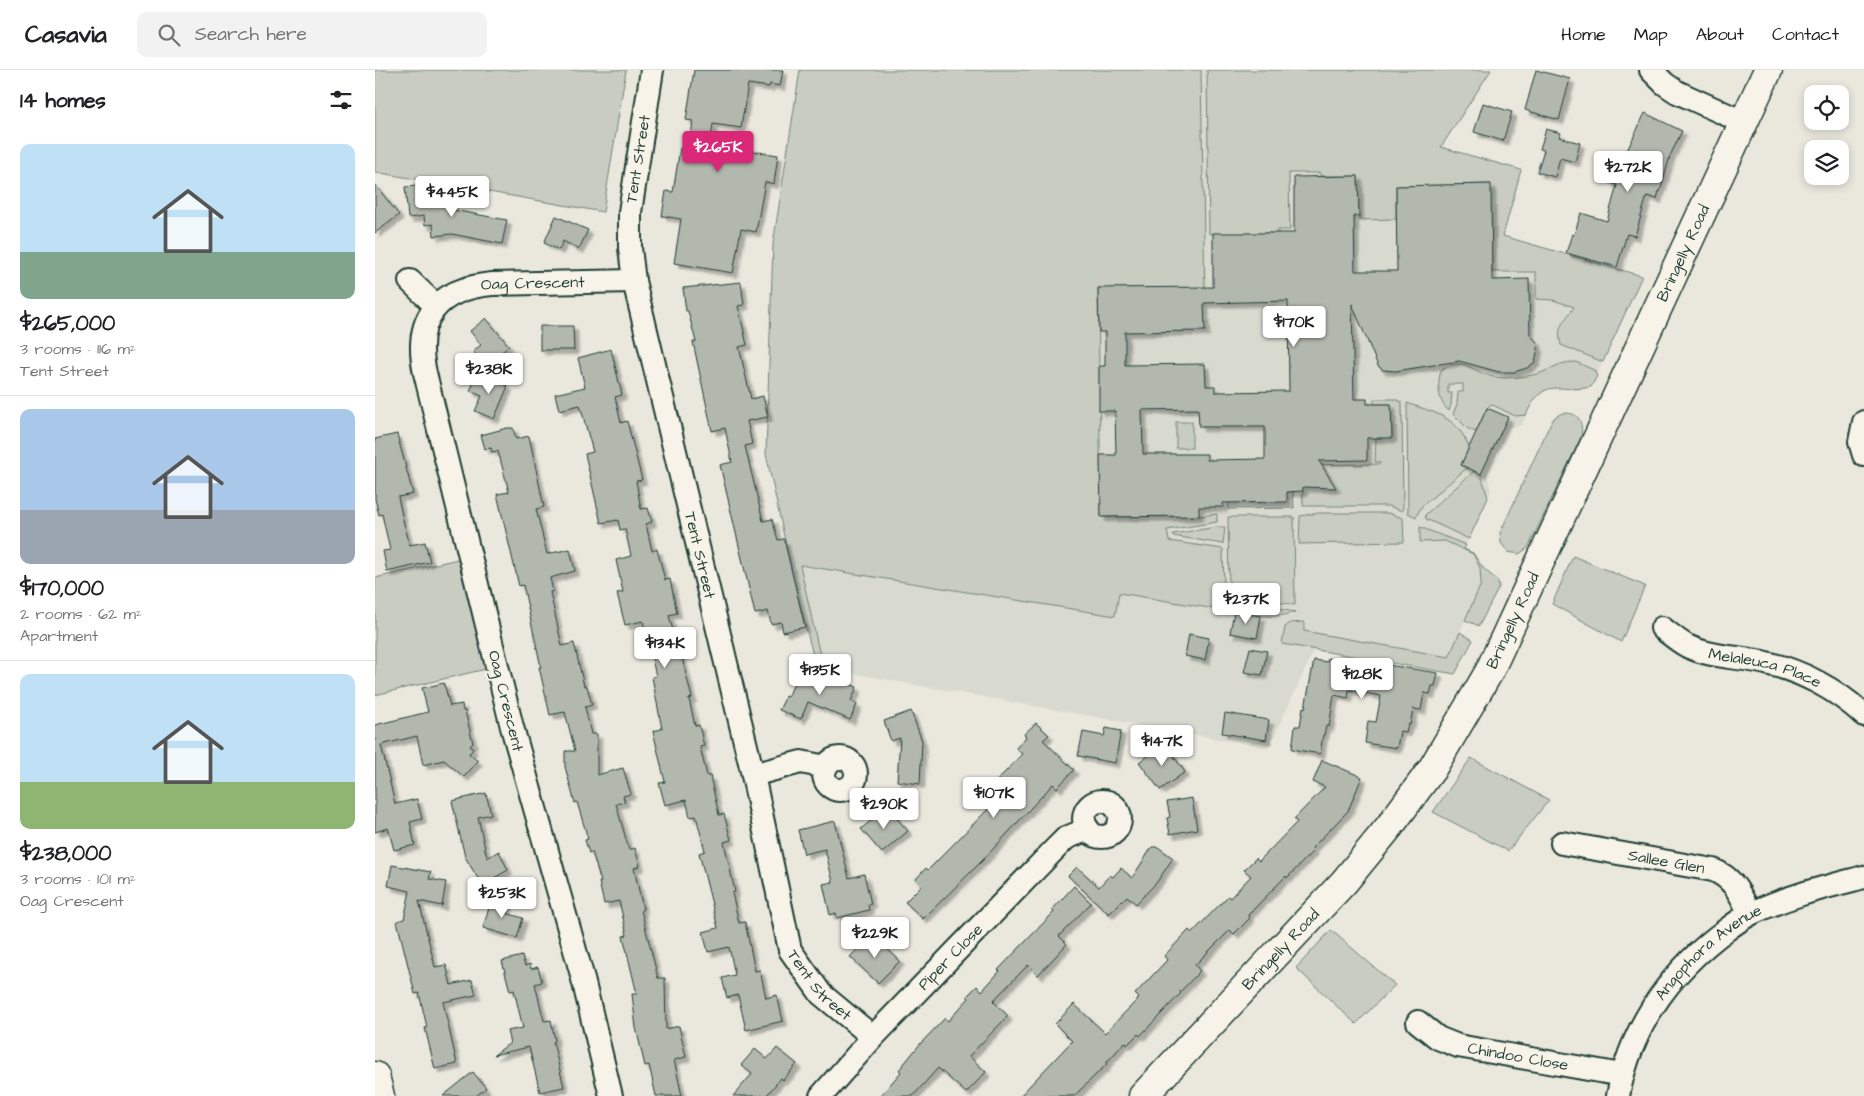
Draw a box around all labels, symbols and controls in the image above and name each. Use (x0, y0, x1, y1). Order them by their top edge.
search box (137, 12, 487, 57)
text: Casavia (25, 18, 107, 52)
icon: search (155, 21, 183, 49)
text: Search here (195, 21, 307, 48)
text: Home (1561, 22, 1606, 47)
text: Map (1634, 22, 1668, 47)
text: About (1696, 22, 1744, 47)
text: Contact (1772, 22, 1839, 47)
map controls (1804, 85, 1849, 185)
button: locate (1804, 85, 1849, 130)
text: 14 homes (20, 86, 106, 115)
icon: filters (327, 86, 355, 114)
street label: Tent Street (620, 113, 656, 205)
pin: $265K (683, 131, 753, 173)
text: $265K (693, 136, 743, 158)
button: layers (1804, 140, 1849, 185)
pin: $272K (1593, 150, 1663, 193)
text: $272K (1605, 156, 1651, 178)
icon: home (143, 176, 233, 266)
pin: $445K (417, 176, 487, 218)
text: $445K (426, 181, 478, 203)
street label: Bringelly Road (1651, 201, 1715, 305)
street label: Oag Crescent (479, 271, 585, 296)
pin: $170K (1259, 306, 1329, 348)
text: $265,000 (20, 309, 115, 338)
text: $170K (1274, 311, 1314, 333)
text: 3 rooms · 116 m² (20, 338, 136, 360)
pin: $238K (454, 352, 524, 395)
text: $238K (466, 358, 512, 380)
text: Tent Street (20, 360, 109, 382)
icon: home (143, 442, 233, 532)
street label: Tent Street (679, 509, 721, 602)
street label: Bringelly Road (1481, 569, 1545, 673)
text: $170,000 (20, 574, 104, 603)
pin: $237K (1211, 582, 1281, 625)
text: $237K (1223, 588, 1269, 610)
text: 2 rooms · 62 m² (20, 603, 142, 625)
text: Apartment (20, 625, 98, 647)
pin: $134K (630, 626, 700, 669)
text: $134K (645, 632, 685, 654)
street label: Melaleuca Place (1707, 643, 1826, 694)
street label: Oag Crescent (482, 648, 529, 755)
pin: $135K (785, 654, 855, 696)
pin: $128K (1327, 658, 1397, 700)
text: $135K (800, 659, 840, 681)
text: $128K (1342, 663, 1382, 685)
icon: home (143, 707, 233, 797)
pin: $147K (1127, 724, 1197, 767)
text: $147K (1141, 730, 1183, 752)
pin: $107K (959, 776, 1029, 819)
text: $107K (974, 782, 1014, 804)
pin: $290K (849, 788, 919, 830)
text: $290K (861, 793, 907, 815)
text: $238,000 (20, 839, 112, 868)
street label: Sallee Glen (1626, 844, 1706, 879)
text: 3 rooms · 101 m² (20, 868, 136, 890)
pin: $253K (467, 876, 537, 919)
text: $253K (478, 882, 526, 904)
text: Oag Crescent (20, 890, 124, 912)
street label: Angophora Avenue (1650, 899, 1765, 1005)
street label: Bringelly Road (1237, 904, 1324, 995)
pin: $229K (840, 916, 910, 959)
street label: Piper Close (913, 919, 988, 995)
text: $229K (852, 922, 898, 944)
street label: Tent Street (782, 945, 857, 1026)
street label: Chindoo Close (1466, 1037, 1570, 1076)

